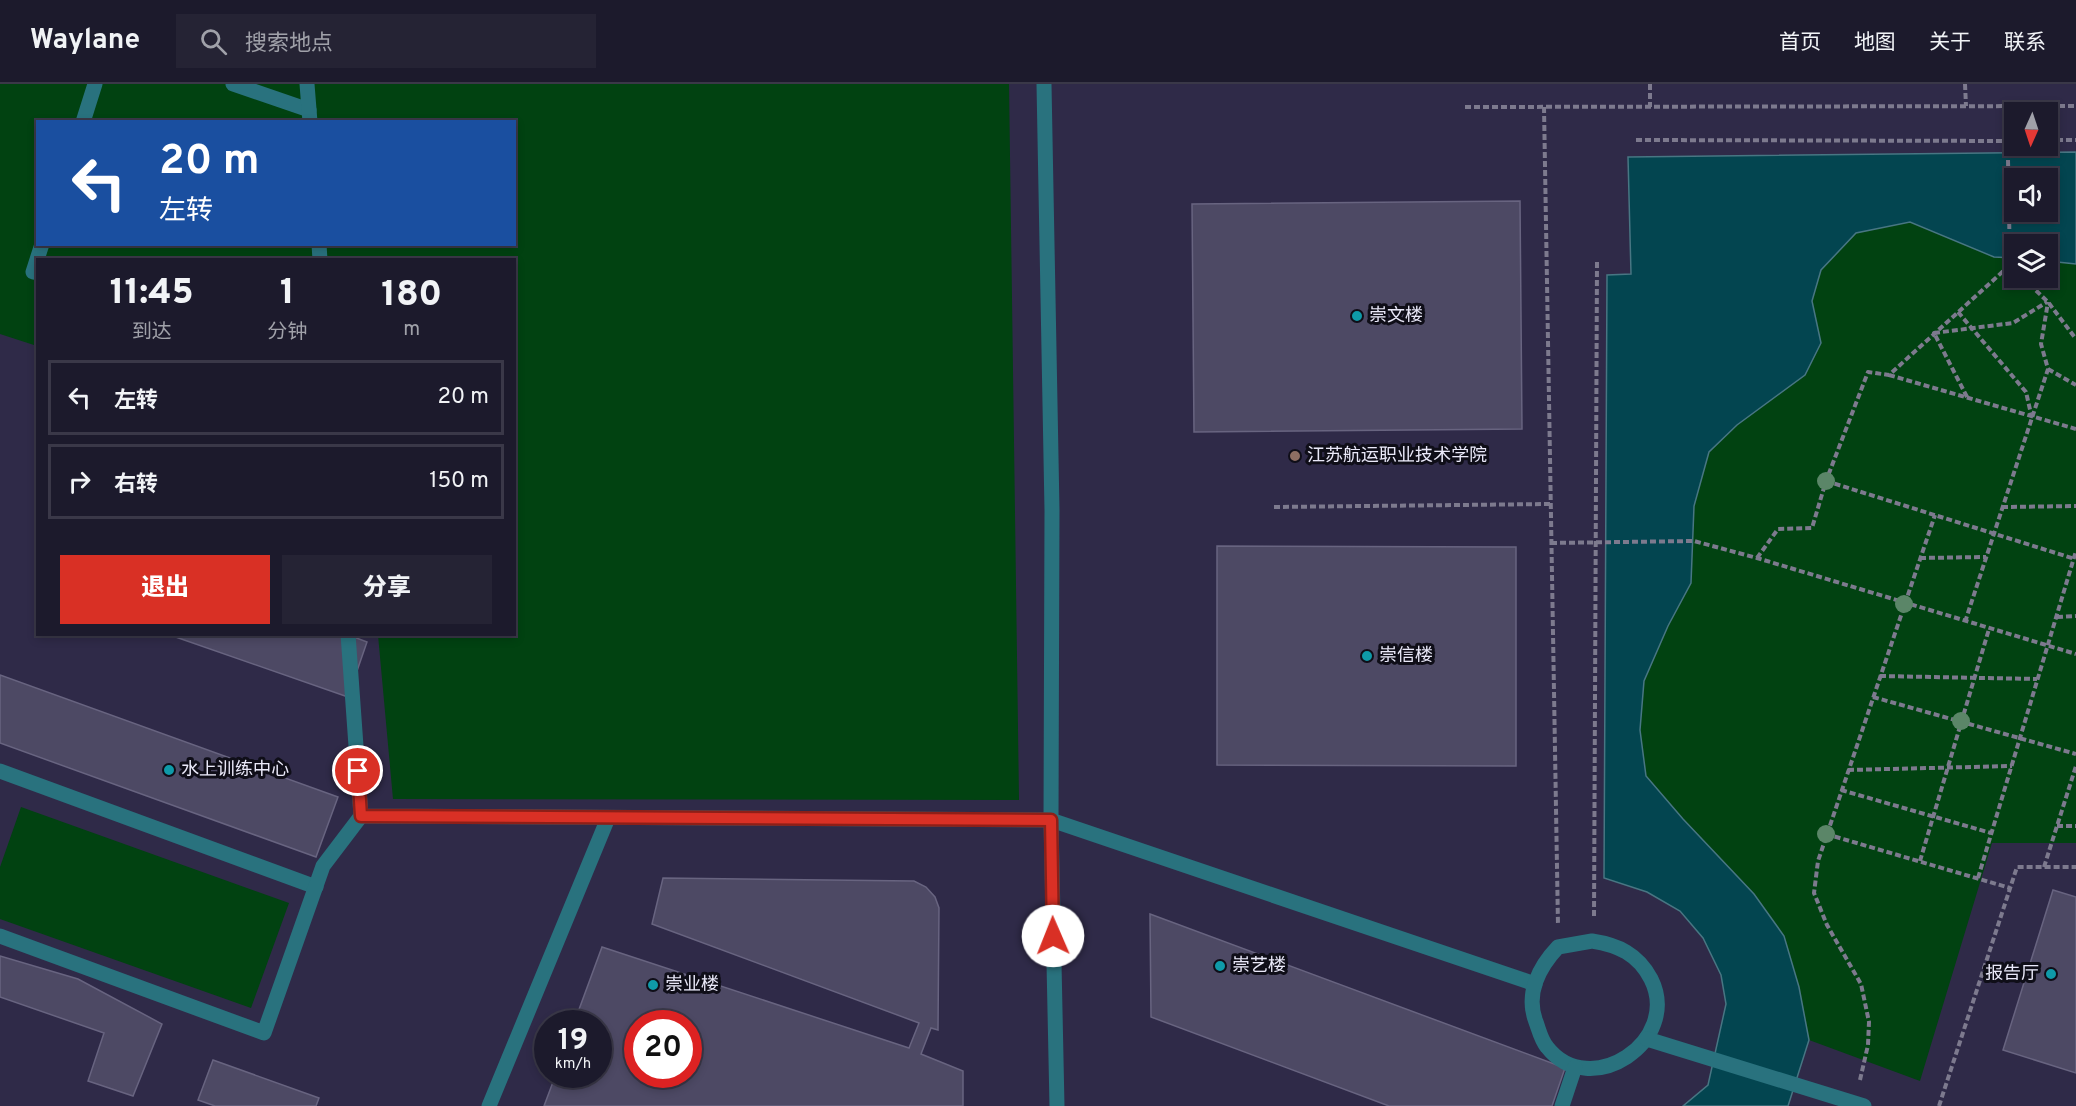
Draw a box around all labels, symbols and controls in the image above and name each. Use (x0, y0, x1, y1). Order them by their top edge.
search box (176, 14, 596, 68)
text: Waylane (30, 23, 140, 59)
icon: search (197, 25, 230, 58)
text: 首页 (1779, 30, 1821, 57)
text: 地图 (1854, 30, 1896, 57)
text: 关于 (1929, 30, 1971, 57)
text: 联系 (2004, 30, 2046, 57)
text: 搜索地点 (245, 31, 333, 58)
north arrow (2004, 102, 2058, 156)
map controls (2004, 102, 2058, 288)
text: 20 m (159, 136, 260, 189)
icon: left (60, 144, 138, 222)
button: sound (2004, 168, 2058, 222)
text: 左转 (159, 195, 213, 229)
button: layers (2004, 234, 2058, 288)
text: 11:45 (110, 271, 194, 317)
text: 1 (280, 271, 295, 317)
text: 180 (381, 273, 442, 319)
place label: 崇文楼 (1369, 305, 1423, 328)
marker: 崇文楼 (1350, 309, 1364, 323)
text: m (403, 317, 420, 343)
text: 到达 (132, 320, 172, 346)
text: 分钟 (267, 320, 307, 346)
icon: left (63, 381, 96, 414)
text: 20 m (438, 384, 489, 411)
text: 左转 (114, 388, 158, 415)
place label: 江苏航运职业技术学院 (1307, 445, 1487, 468)
marker: 江苏航运职业技术学院 (1288, 449, 1302, 463)
icon: right (63, 465, 96, 498)
text: 150 m (429, 468, 489, 495)
text: 右转 (114, 472, 158, 499)
button: 退出 (60, 555, 270, 624)
button: 分享 (282, 555, 492, 624)
place label: 崇信楼 (1379, 645, 1433, 668)
marker: 崇信楼 (1360, 649, 1374, 663)
pin (332, 745, 383, 796)
icon: arrive (341, 754, 374, 787)
place label: 水上训练中心 (181, 759, 289, 782)
marker: 水上训练中心 (162, 763, 176, 777)
position arrow (1021, 904, 1085, 968)
place label: 崇艺楼 (1232, 955, 1286, 978)
marker: 崇艺楼 (1213, 959, 1227, 973)
place label: 报告厅 (1985, 963, 2039, 986)
marker: 报告厅 (2044, 967, 2058, 981)
place label: 崇业楼 (665, 974, 719, 997)
marker: 崇业楼 (646, 978, 660, 992)
speed limit sign: 20 (624, 1010, 702, 1088)
text: 19 (558, 1023, 588, 1060)
text: km/h (555, 1055, 591, 1074)

